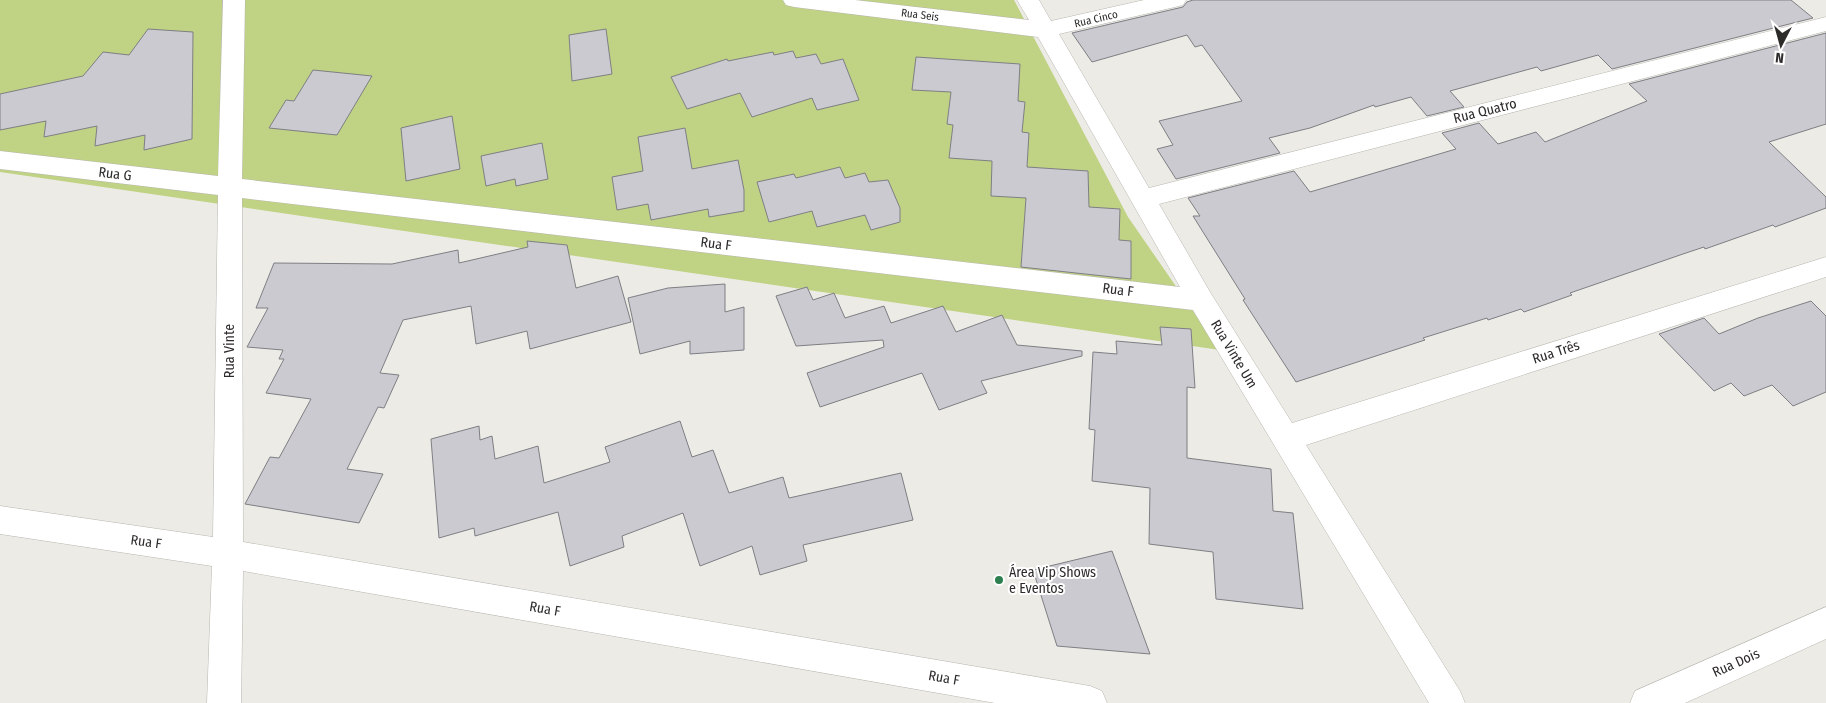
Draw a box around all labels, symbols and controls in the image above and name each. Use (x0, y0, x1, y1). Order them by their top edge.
street label: Rua Seis (900, 6, 940, 24)
street label: Rua Cinco (1073, 8, 1119, 30)
north arrow (1756, 20, 1806, 70)
text: N (1775, 49, 1785, 66)
street label: Rua Quatro (1452, 95, 1518, 127)
street label: Rua G (98, 164, 132, 184)
street label: Rua F (699, 234, 733, 254)
street label: Rua F (1101, 280, 1135, 300)
street label: Rua Vinte Um (1207, 317, 1261, 391)
street label: Rua Vinte (221, 324, 238, 378)
street label: Rua Três (1530, 336, 1582, 368)
street label: Rua F (129, 531, 163, 553)
place label: Área Vip Shows e Eventos (1009, 563, 1096, 597)
marker: Área Vip Shows e Eventos (993, 574, 1005, 586)
street label: Rua F (528, 598, 562, 620)
street label: Rua Dois (1710, 645, 1762, 681)
street label: Rua F (927, 667, 961, 689)

